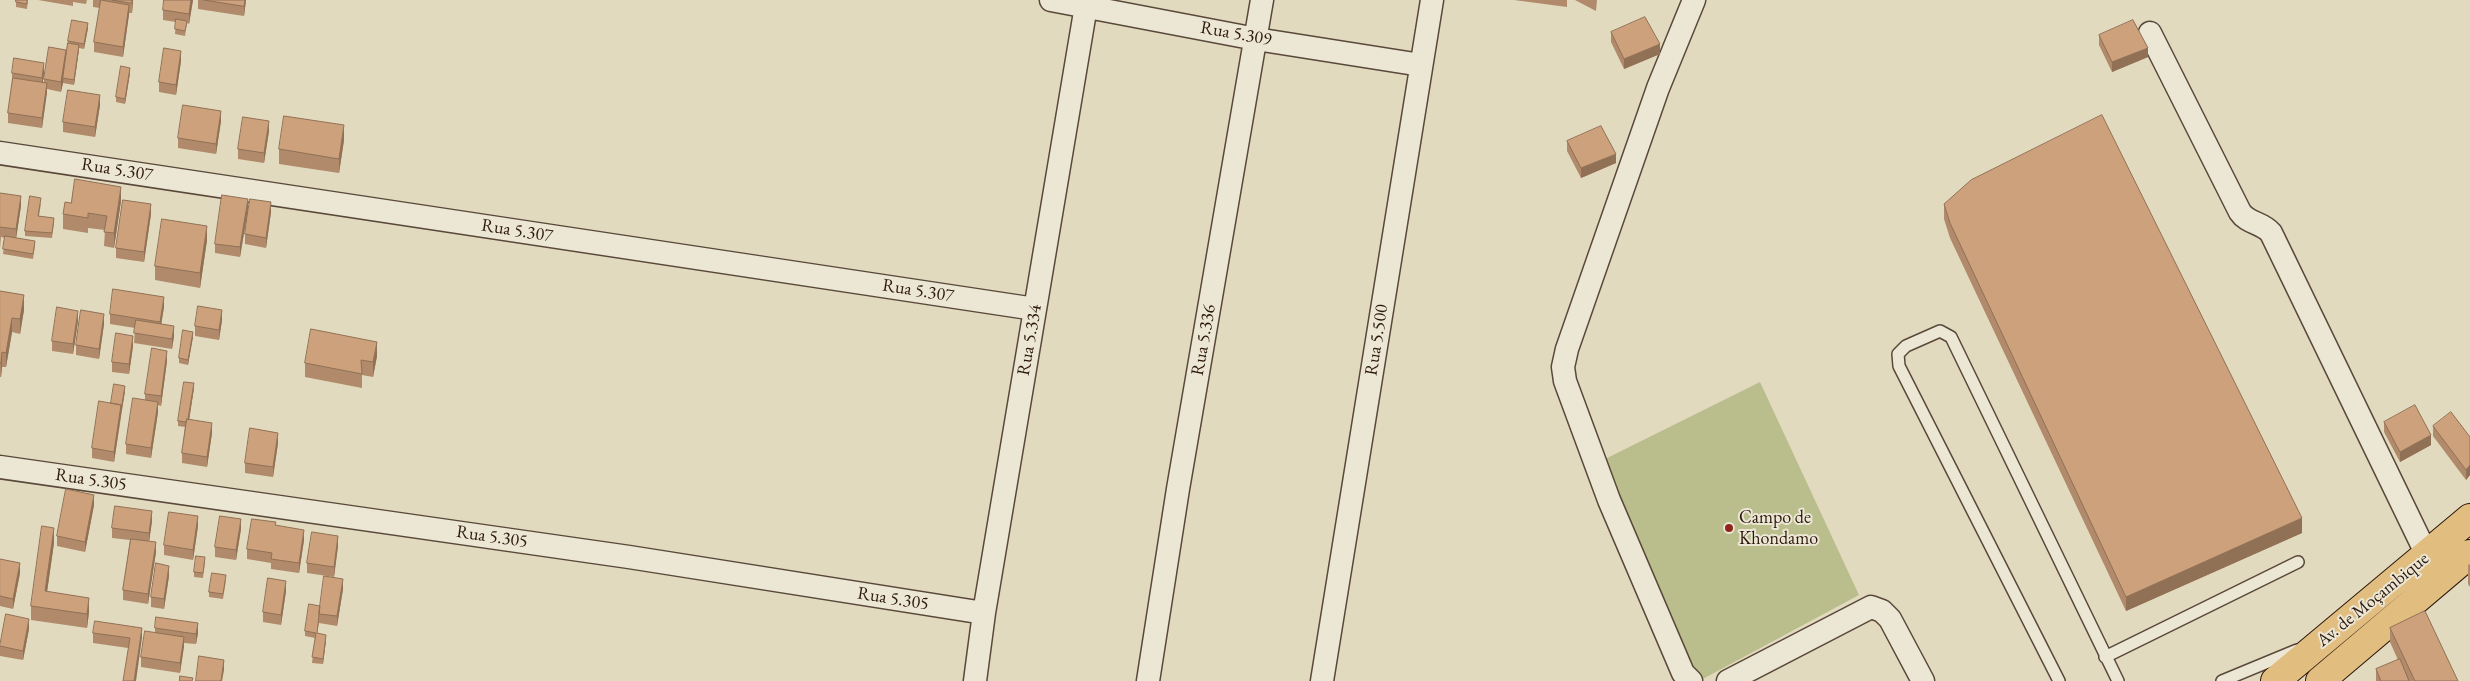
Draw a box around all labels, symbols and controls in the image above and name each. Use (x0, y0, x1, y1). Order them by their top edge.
street label: Rua 5.309 (1199, 17, 1273, 51)
street label: Rua 5.307 (80, 154, 154, 186)
street label: Rua 5.307 (480, 215, 554, 247)
street label: Rua 5.307 (881, 275, 955, 307)
street label: Rua 5.334 (1013, 303, 1047, 377)
street label: Rua 5.336 (1187, 303, 1221, 377)
street label: Rua 5.500 (1361, 303, 1393, 377)
street label: Rua 5.305 (54, 464, 128, 496)
place label: Campo de Khondamo (1739, 507, 1818, 550)
street label: Rua 5.305 (455, 521, 529, 553)
marker: Campo de Khondamo (1723, 522, 1735, 534)
street label: Av. de Moçambique (2313, 548, 2433, 652)
street label: Rua 5.305 (856, 583, 930, 615)

